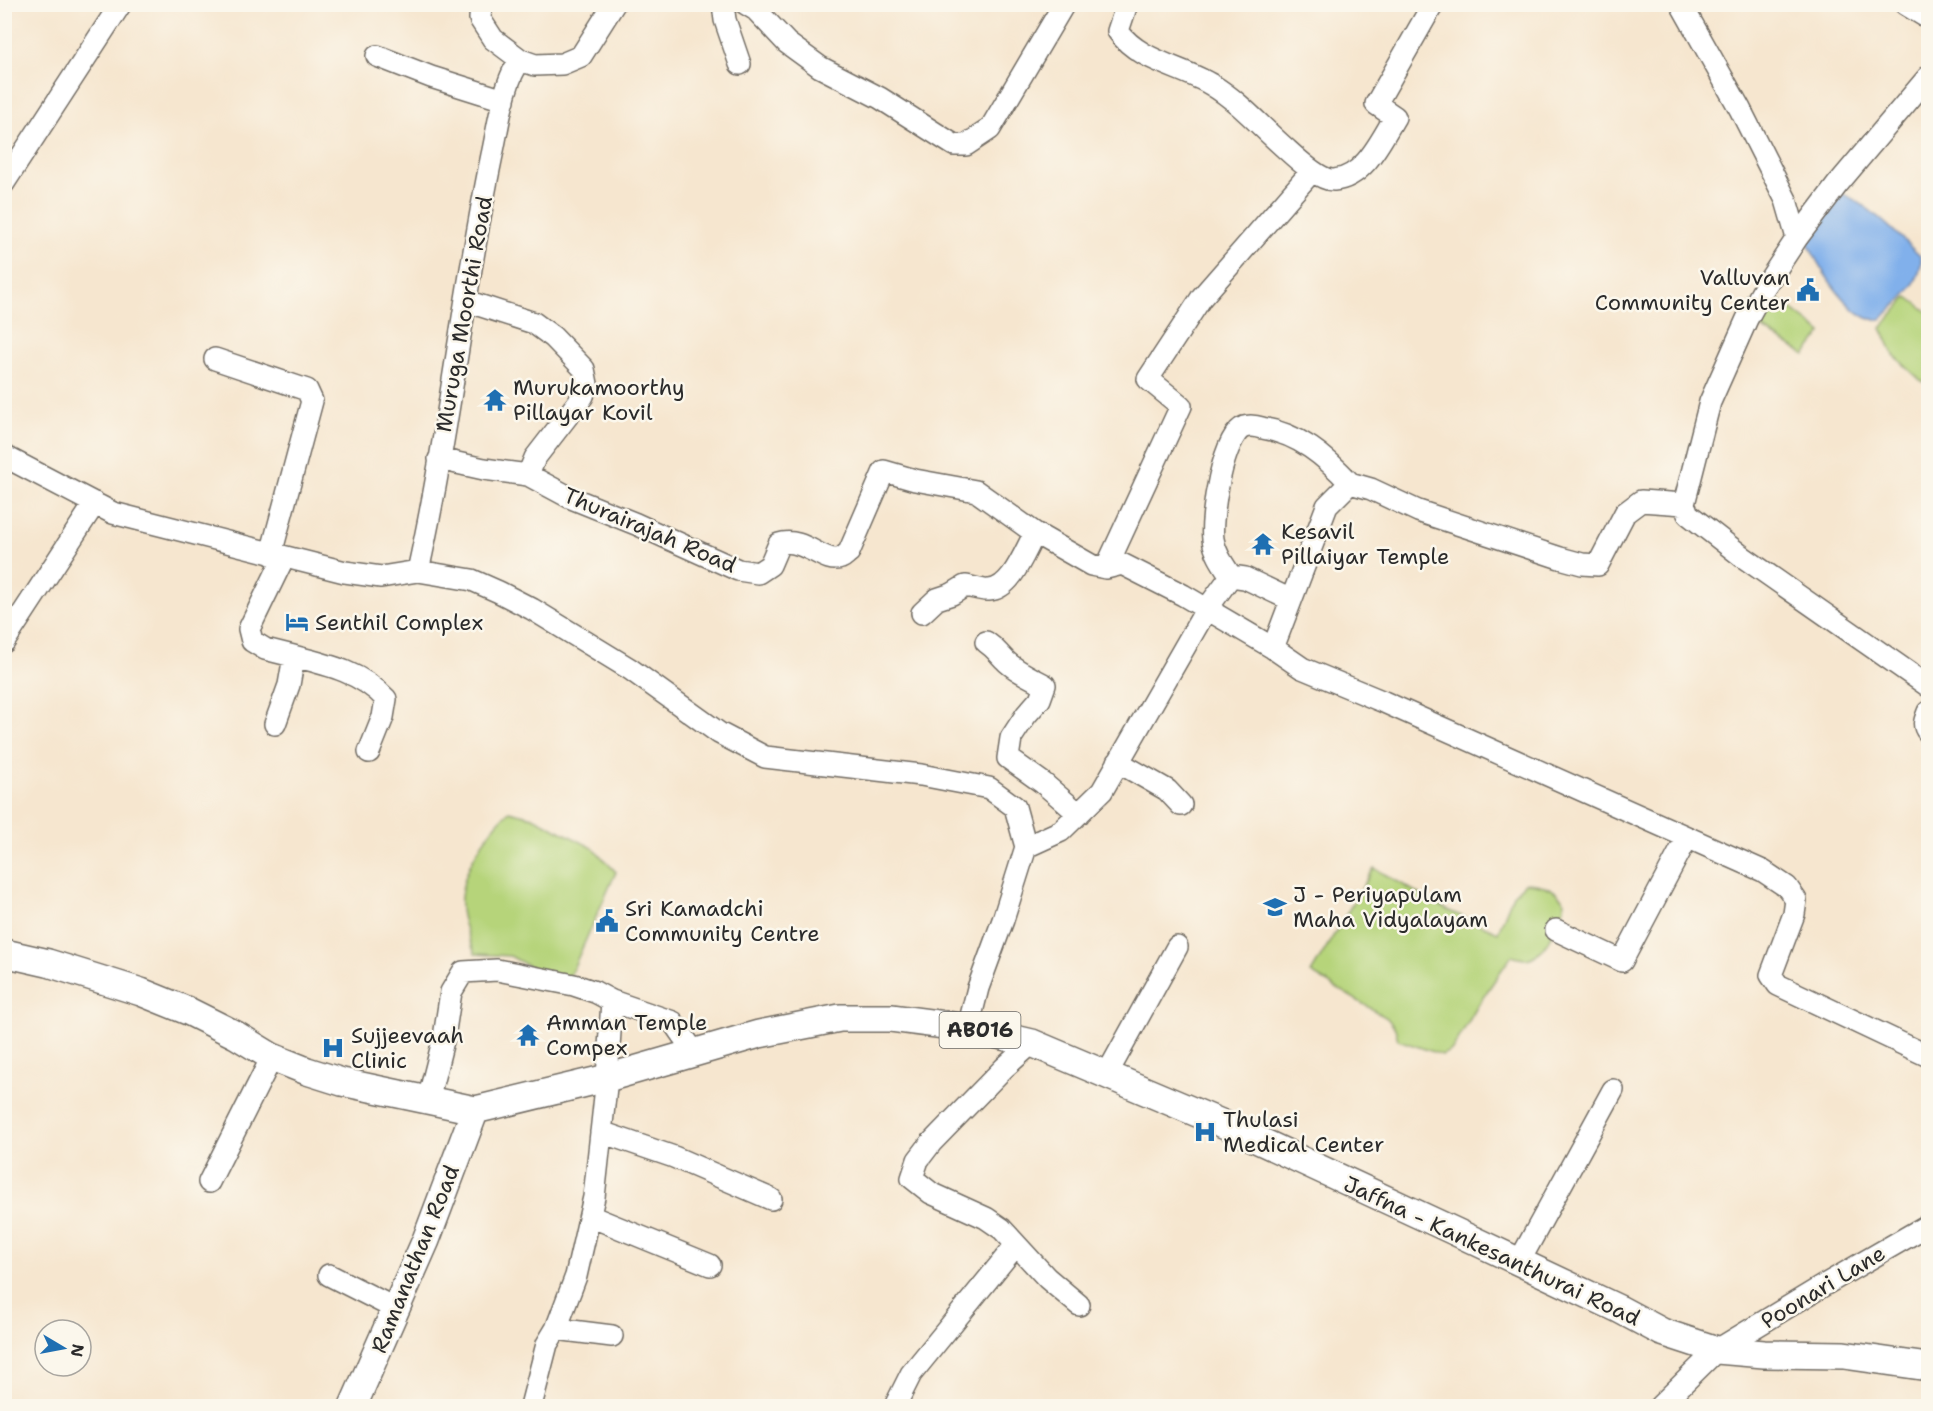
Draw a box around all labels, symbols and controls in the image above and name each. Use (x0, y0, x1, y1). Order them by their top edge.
street label: Muruga Moorthi Road (429, 194, 499, 434)
place label: Valluvan Community Center (1595, 263, 1790, 317)
public building icon: Valluvan Community Center (1795, 277, 1821, 303)
place label: Murukamoorthy Pillayar Kovil (513, 373, 685, 427)
temple icon: Murukamoorthy Pillayar Kovil (482, 387, 508, 413)
street label: Thurairajah Road (559, 480, 741, 580)
place label: Kesavil Pillaiyar Temple (1281, 517, 1450, 571)
temple icon: Kesavil Pillaiyar Temple (1250, 531, 1276, 557)
place label: Senthil Complex (315, 608, 483, 637)
hotel icon: Senthil Complex (284, 609, 310, 635)
place label: J - Periyapulam Maha Vidyalayam (1293, 880, 1488, 934)
place label: Sri Kamadchi Community Centre (625, 894, 820, 948)
school or university icon: J - Periyapulam Maha Vidyalayam (1262, 894, 1288, 920)
public building icon: Sri Kamadchi Community Centre (594, 908, 620, 934)
place label: Amman Temple Compex (546, 1008, 708, 1062)
road number: AB016 (940, 1012, 1020, 1048)
place label: Sujjeevaah Clinic (351, 1021, 464, 1075)
temple icon: Amman Temple Compex (515, 1022, 541, 1048)
hospital icon: Sujjeevaah Clinic (320, 1035, 346, 1061)
place label: Thulasi Medical Center (1223, 1105, 1384, 1159)
hospital icon: Thulasi Medical Center (1192, 1119, 1218, 1145)
street label: Ramanathan Road (364, 1161, 466, 1357)
street label: Jaffna - Kankesanthurai Road (1339, 1169, 1645, 1333)
street label: Poonari Lane (1755, 1238, 1891, 1336)
north arrow (33, 1318, 93, 1378)
text: N (66, 1342, 89, 1359)

